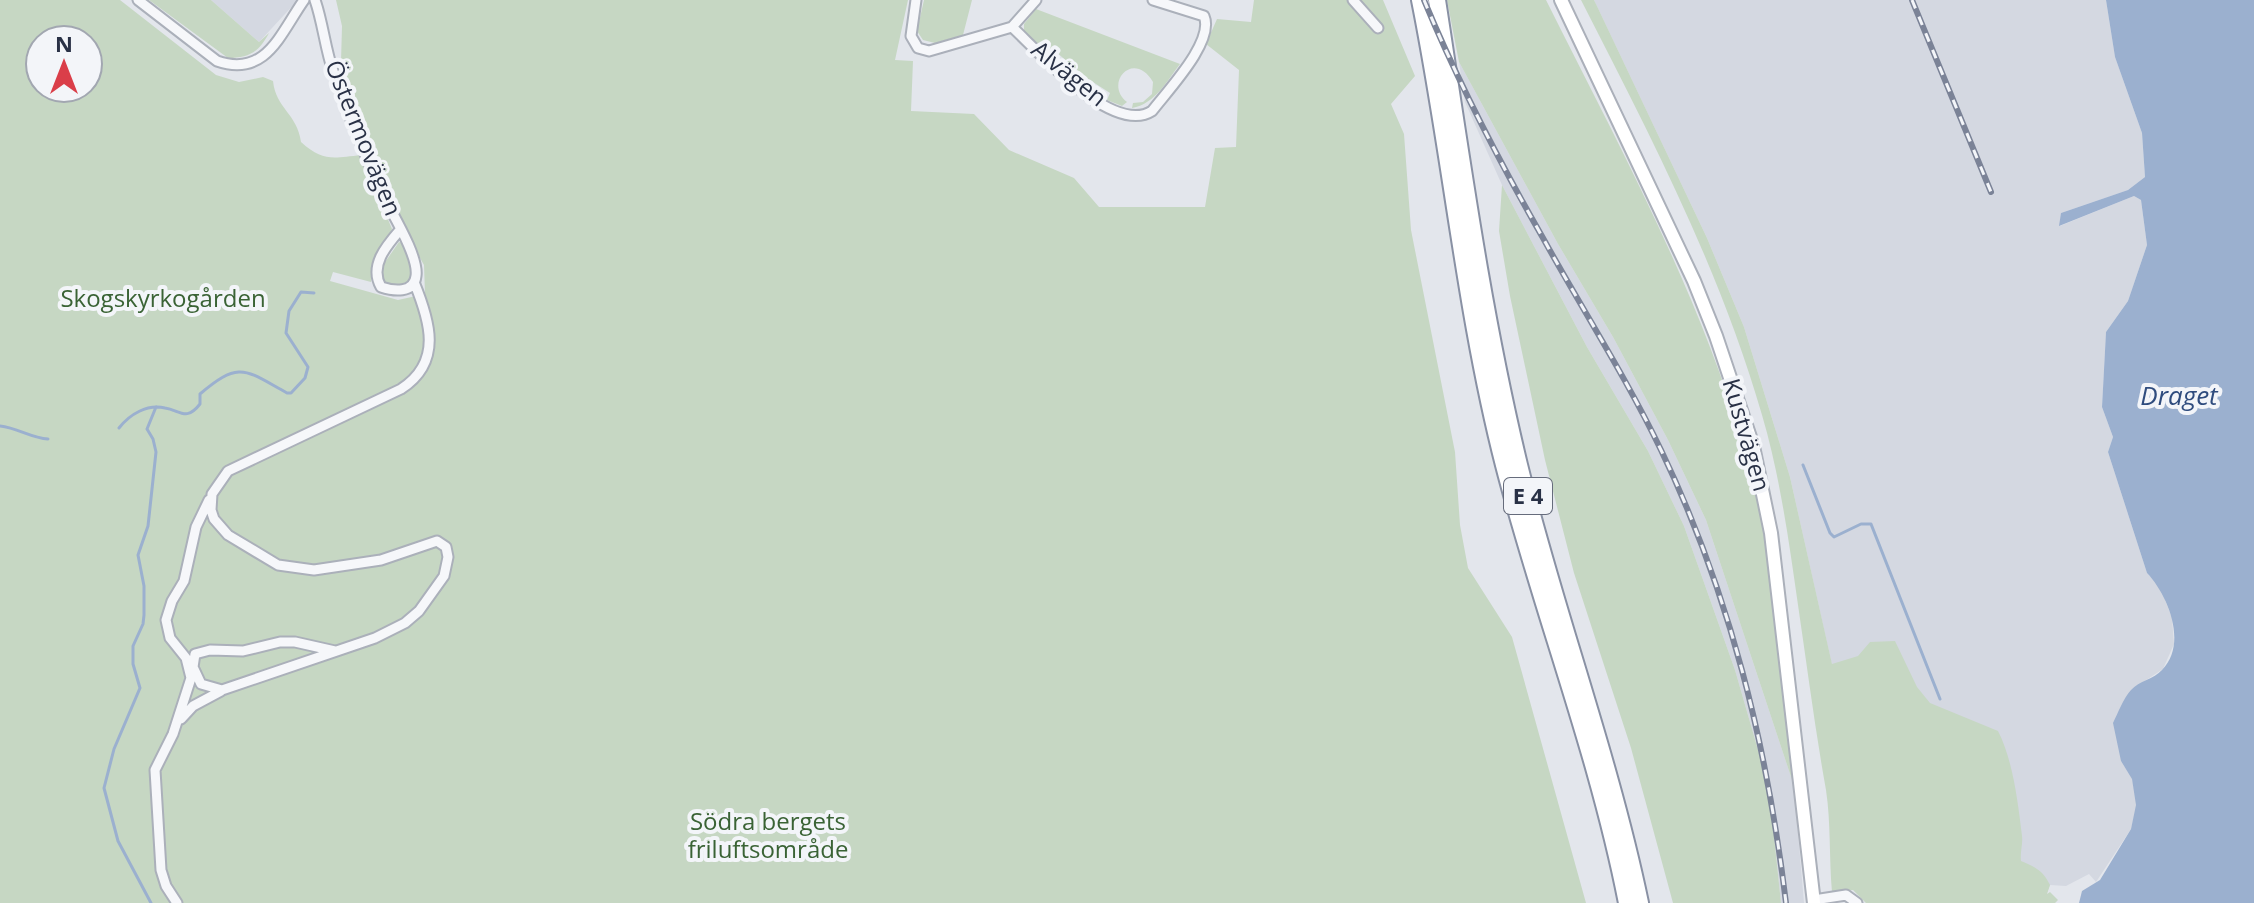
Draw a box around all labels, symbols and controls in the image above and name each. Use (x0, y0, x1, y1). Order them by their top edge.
north arrow (24, 24, 104, 104)
text: N (55, 28, 73, 58)
street label: Alvägen (1025, 32, 1114, 113)
street label: Östermovägen (318, 55, 411, 220)
park label: Skogskyrkogården (60, 281, 266, 314)
street label: Kustvägen (1716, 374, 1779, 495)
water label: Draget (2140, 377, 2219, 413)
road number: E 4 (1504, 478, 1552, 514)
park label: Södra bergets friluftsområde (688, 804, 848, 865)

